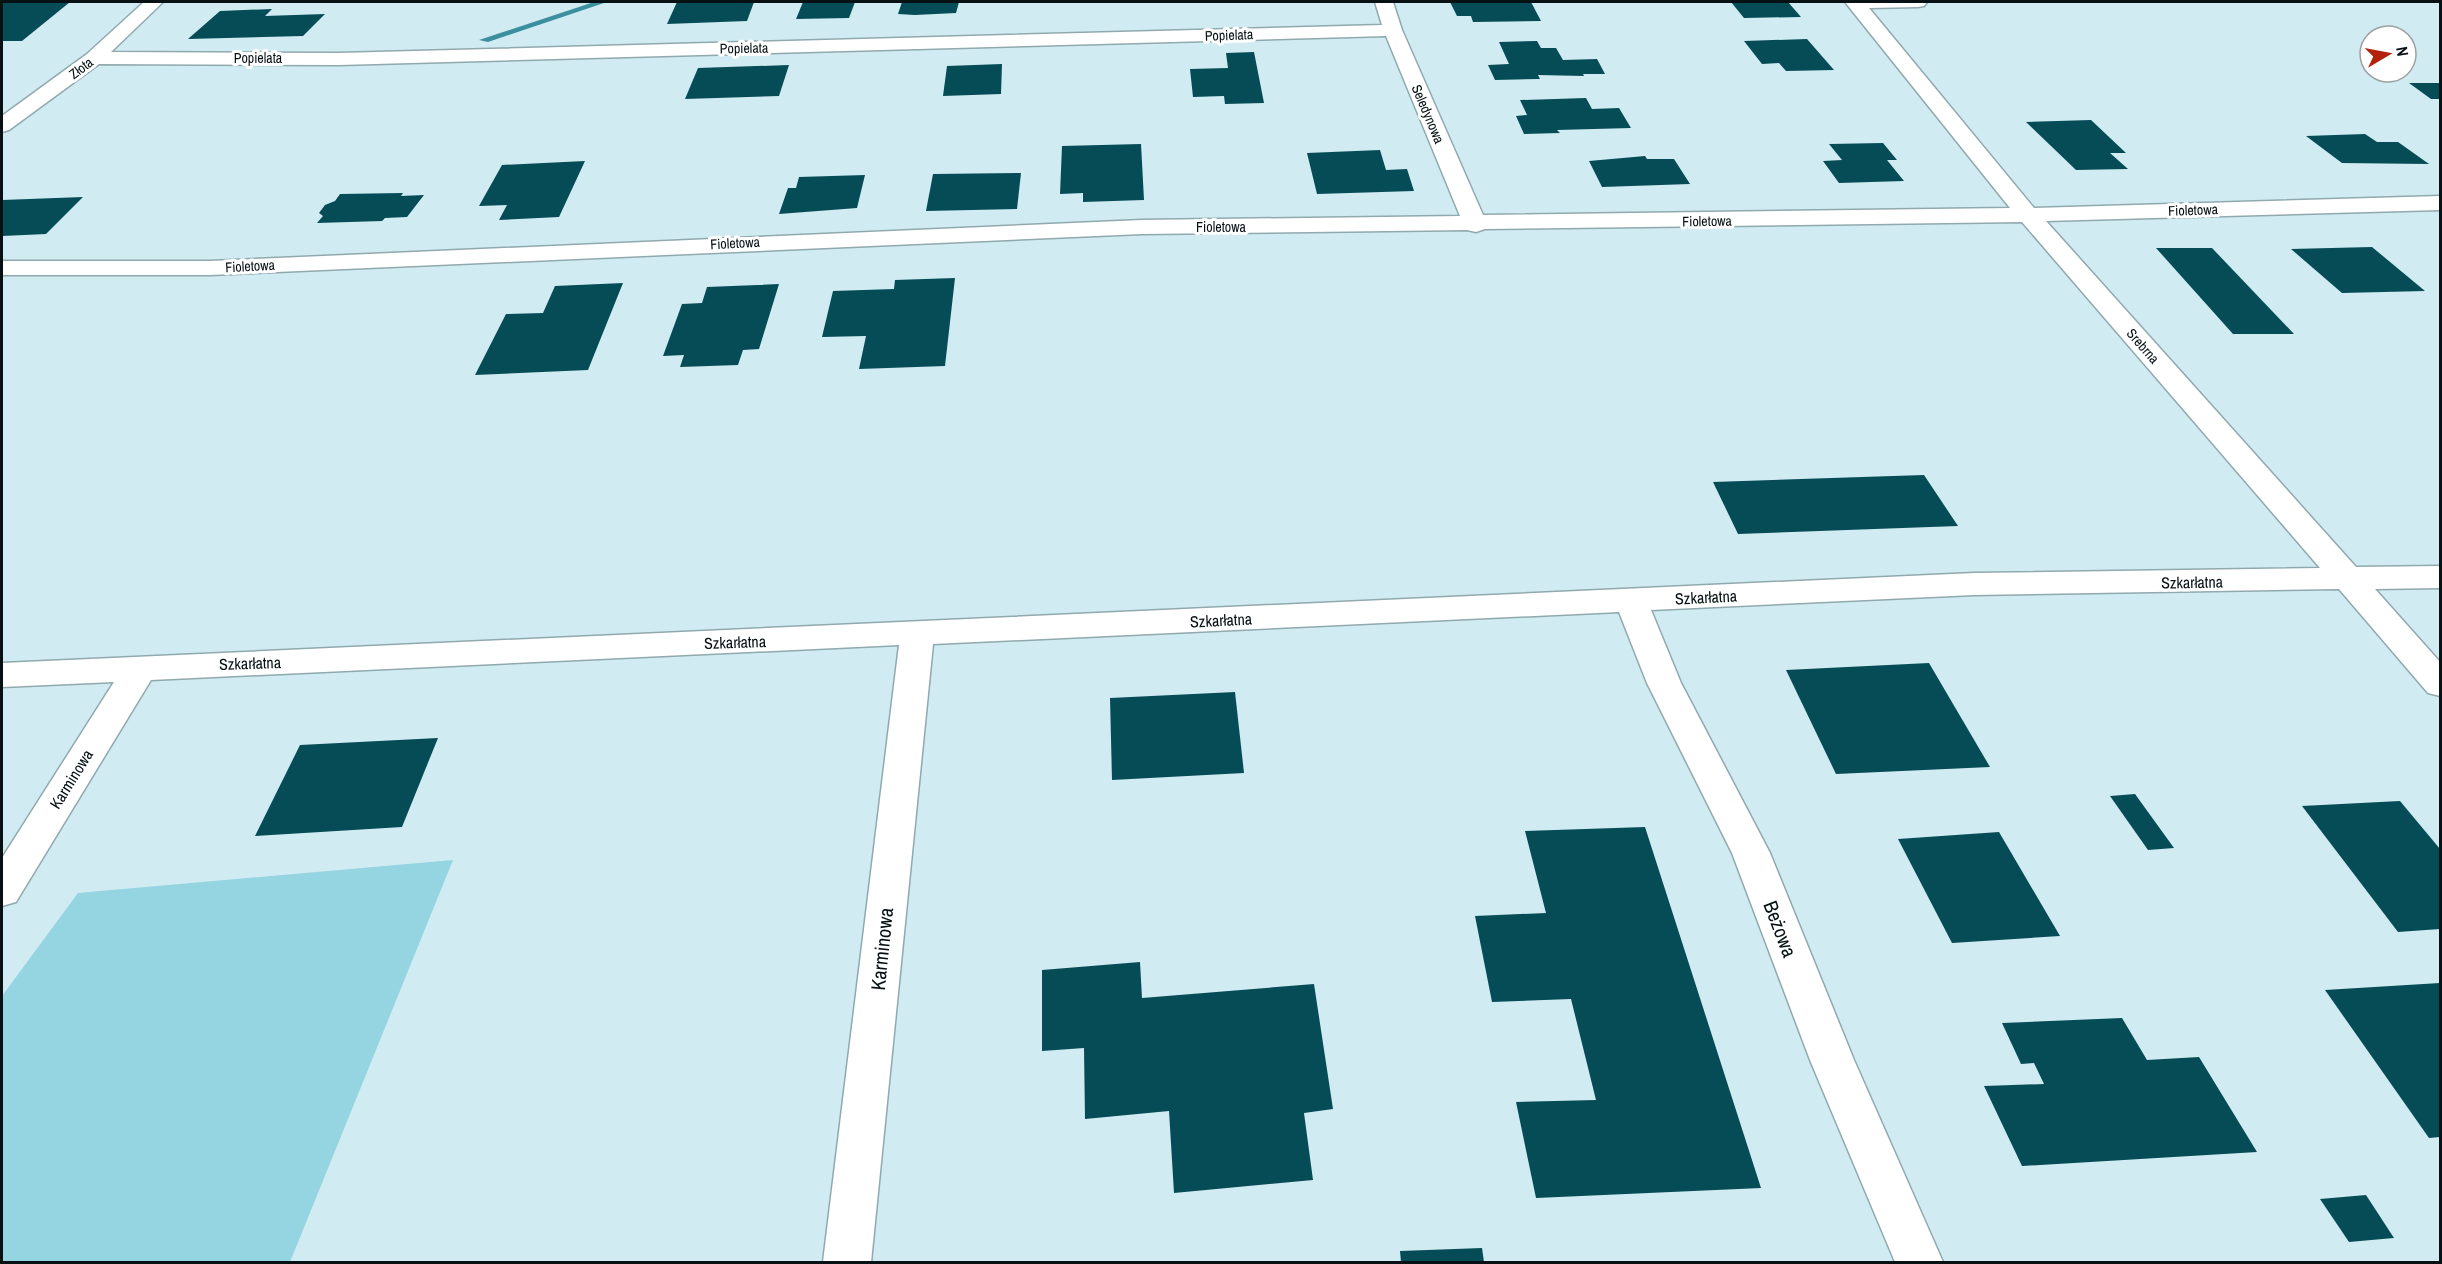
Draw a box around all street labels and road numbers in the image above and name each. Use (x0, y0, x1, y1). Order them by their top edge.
street label: Popielata (1204, 25, 1254, 45)
street label: Popielata (720, 39, 769, 57)
street label: Popielata (234, 49, 283, 67)
street label: Złota (65, 53, 97, 83)
street label: Seledynowa (1407, 82, 1449, 147)
street label: Fioletowa (2168, 200, 2219, 220)
street label: Fioletowa (1682, 212, 1733, 230)
street label: Fioletowa (1196, 218, 1246, 236)
street label: Fioletowa (710, 233, 761, 253)
street label: Fioletowa (225, 256, 276, 276)
street label: Srebrna (2123, 325, 2164, 368)
street label: Szkarłatna (2161, 570, 2224, 594)
street label: Szkarłatna (1674, 584, 1738, 610)
street label: Szkarłatna (1189, 607, 1253, 633)
street label: Szkarłatna (704, 630, 767, 654)
street label: Szkarłatna (219, 651, 282, 675)
street label: Karminowa (44, 744, 98, 813)
street label: Beżowa (1757, 897, 1804, 961)
street label: Karminowa (864, 906, 899, 992)

